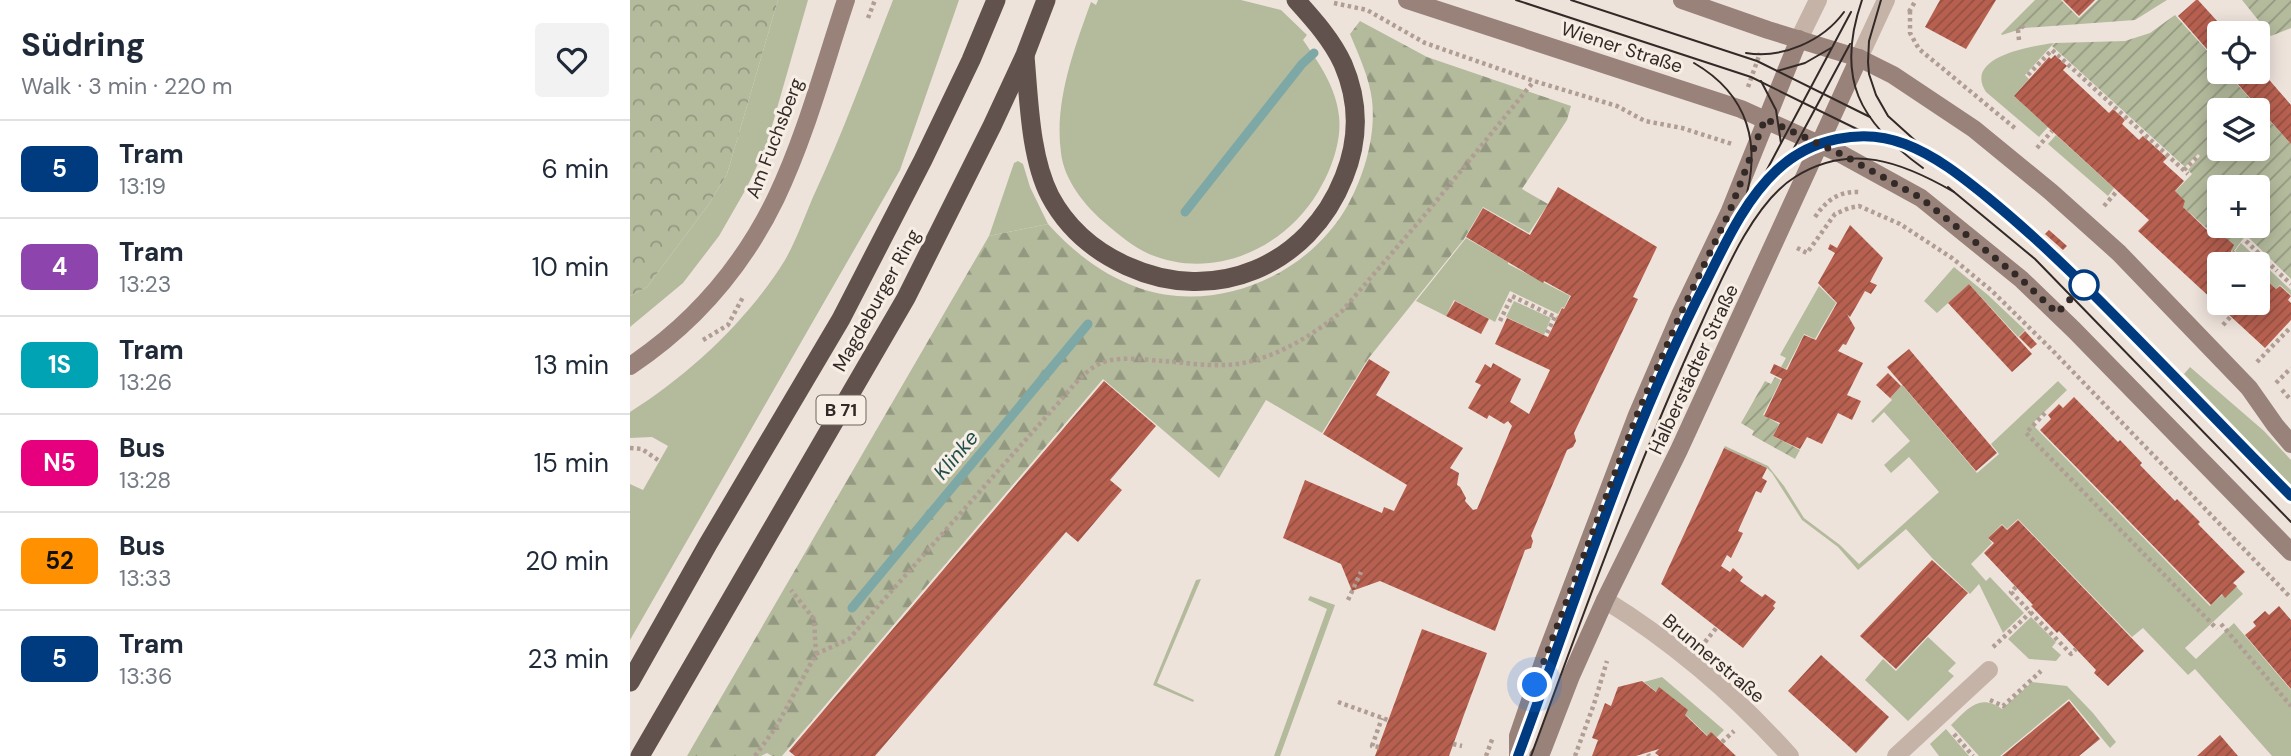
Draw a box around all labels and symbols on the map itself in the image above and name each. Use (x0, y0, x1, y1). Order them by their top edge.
street label: Wiener Straße (1558, 16, 1686, 79)
street label: Am Fuchsberg (740, 74, 809, 202)
street label: Magdeburger Ring (827, 224, 926, 376)
unlabelled marker (2069, 270, 2099, 300)
street label: Halberstädter Straße (1643, 280, 1744, 458)
road number: B 71 (816, 396, 865, 424)
water label: Klinke (927, 424, 985, 486)
street label: Brunnerstraße (1657, 608, 1770, 708)
your location (1517, 667, 1552, 702)

